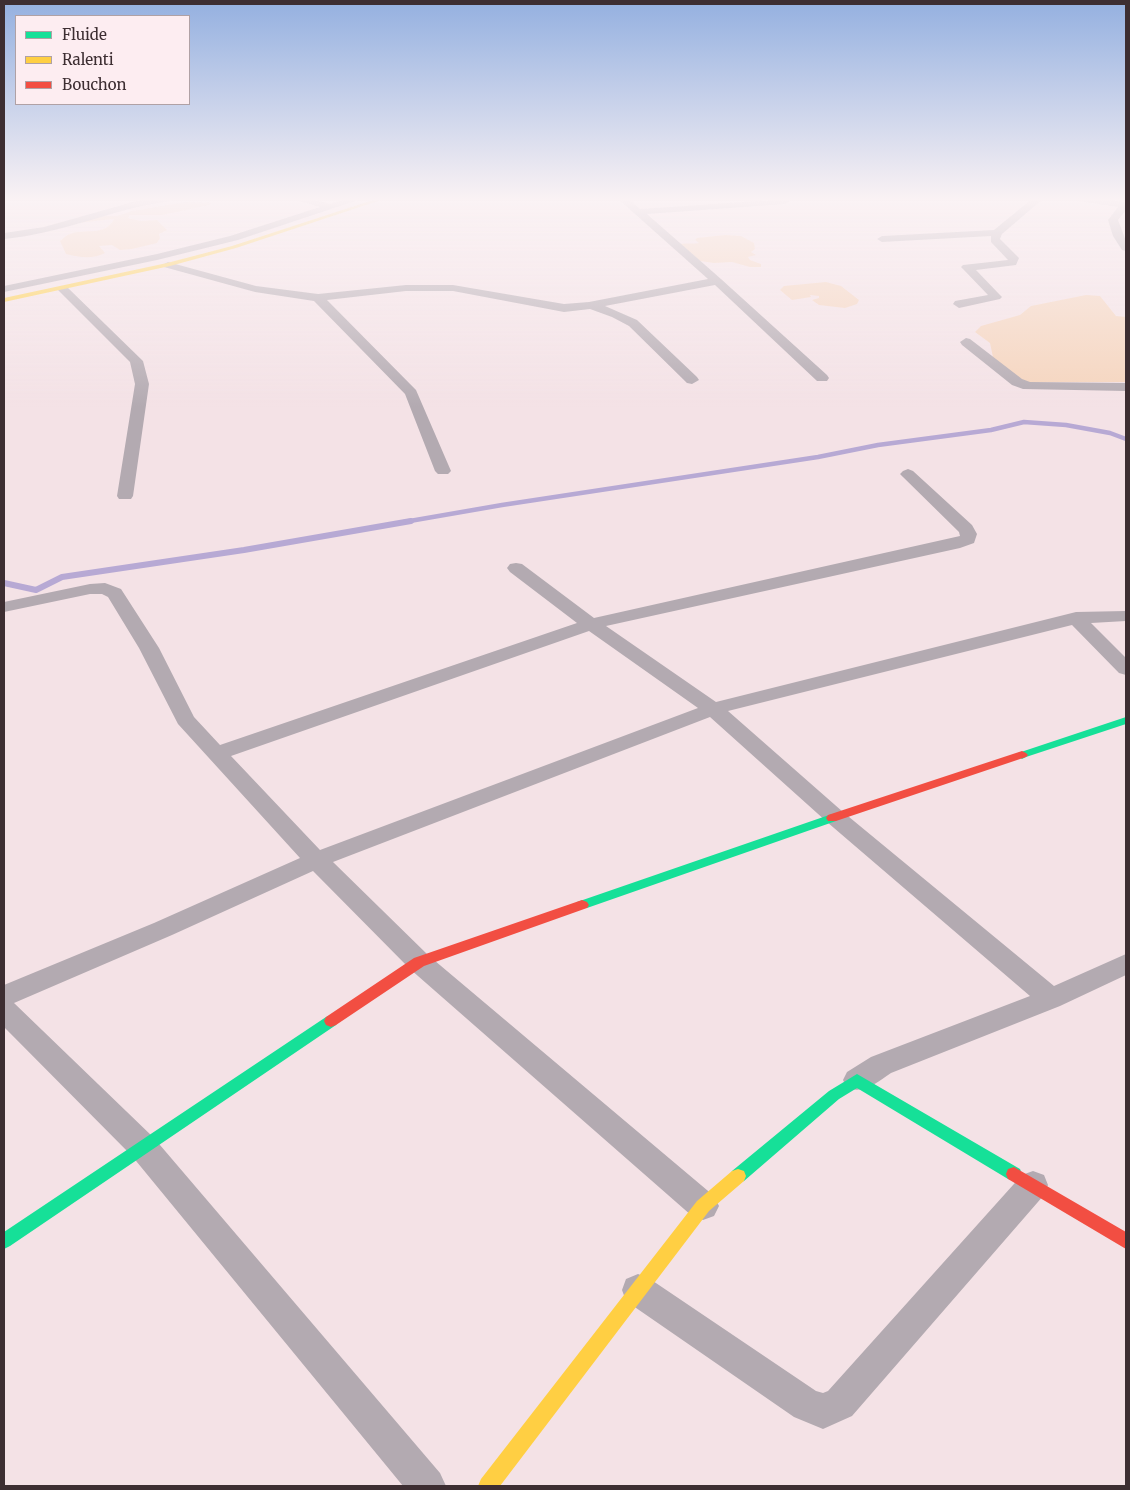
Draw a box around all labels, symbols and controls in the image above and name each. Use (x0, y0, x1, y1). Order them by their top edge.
legend (15, 15, 190, 105)
text: Fluide (62, 25, 107, 44)
text: Ralenti (62, 50, 114, 69)
text: Bouchon (62, 75, 126, 94)

